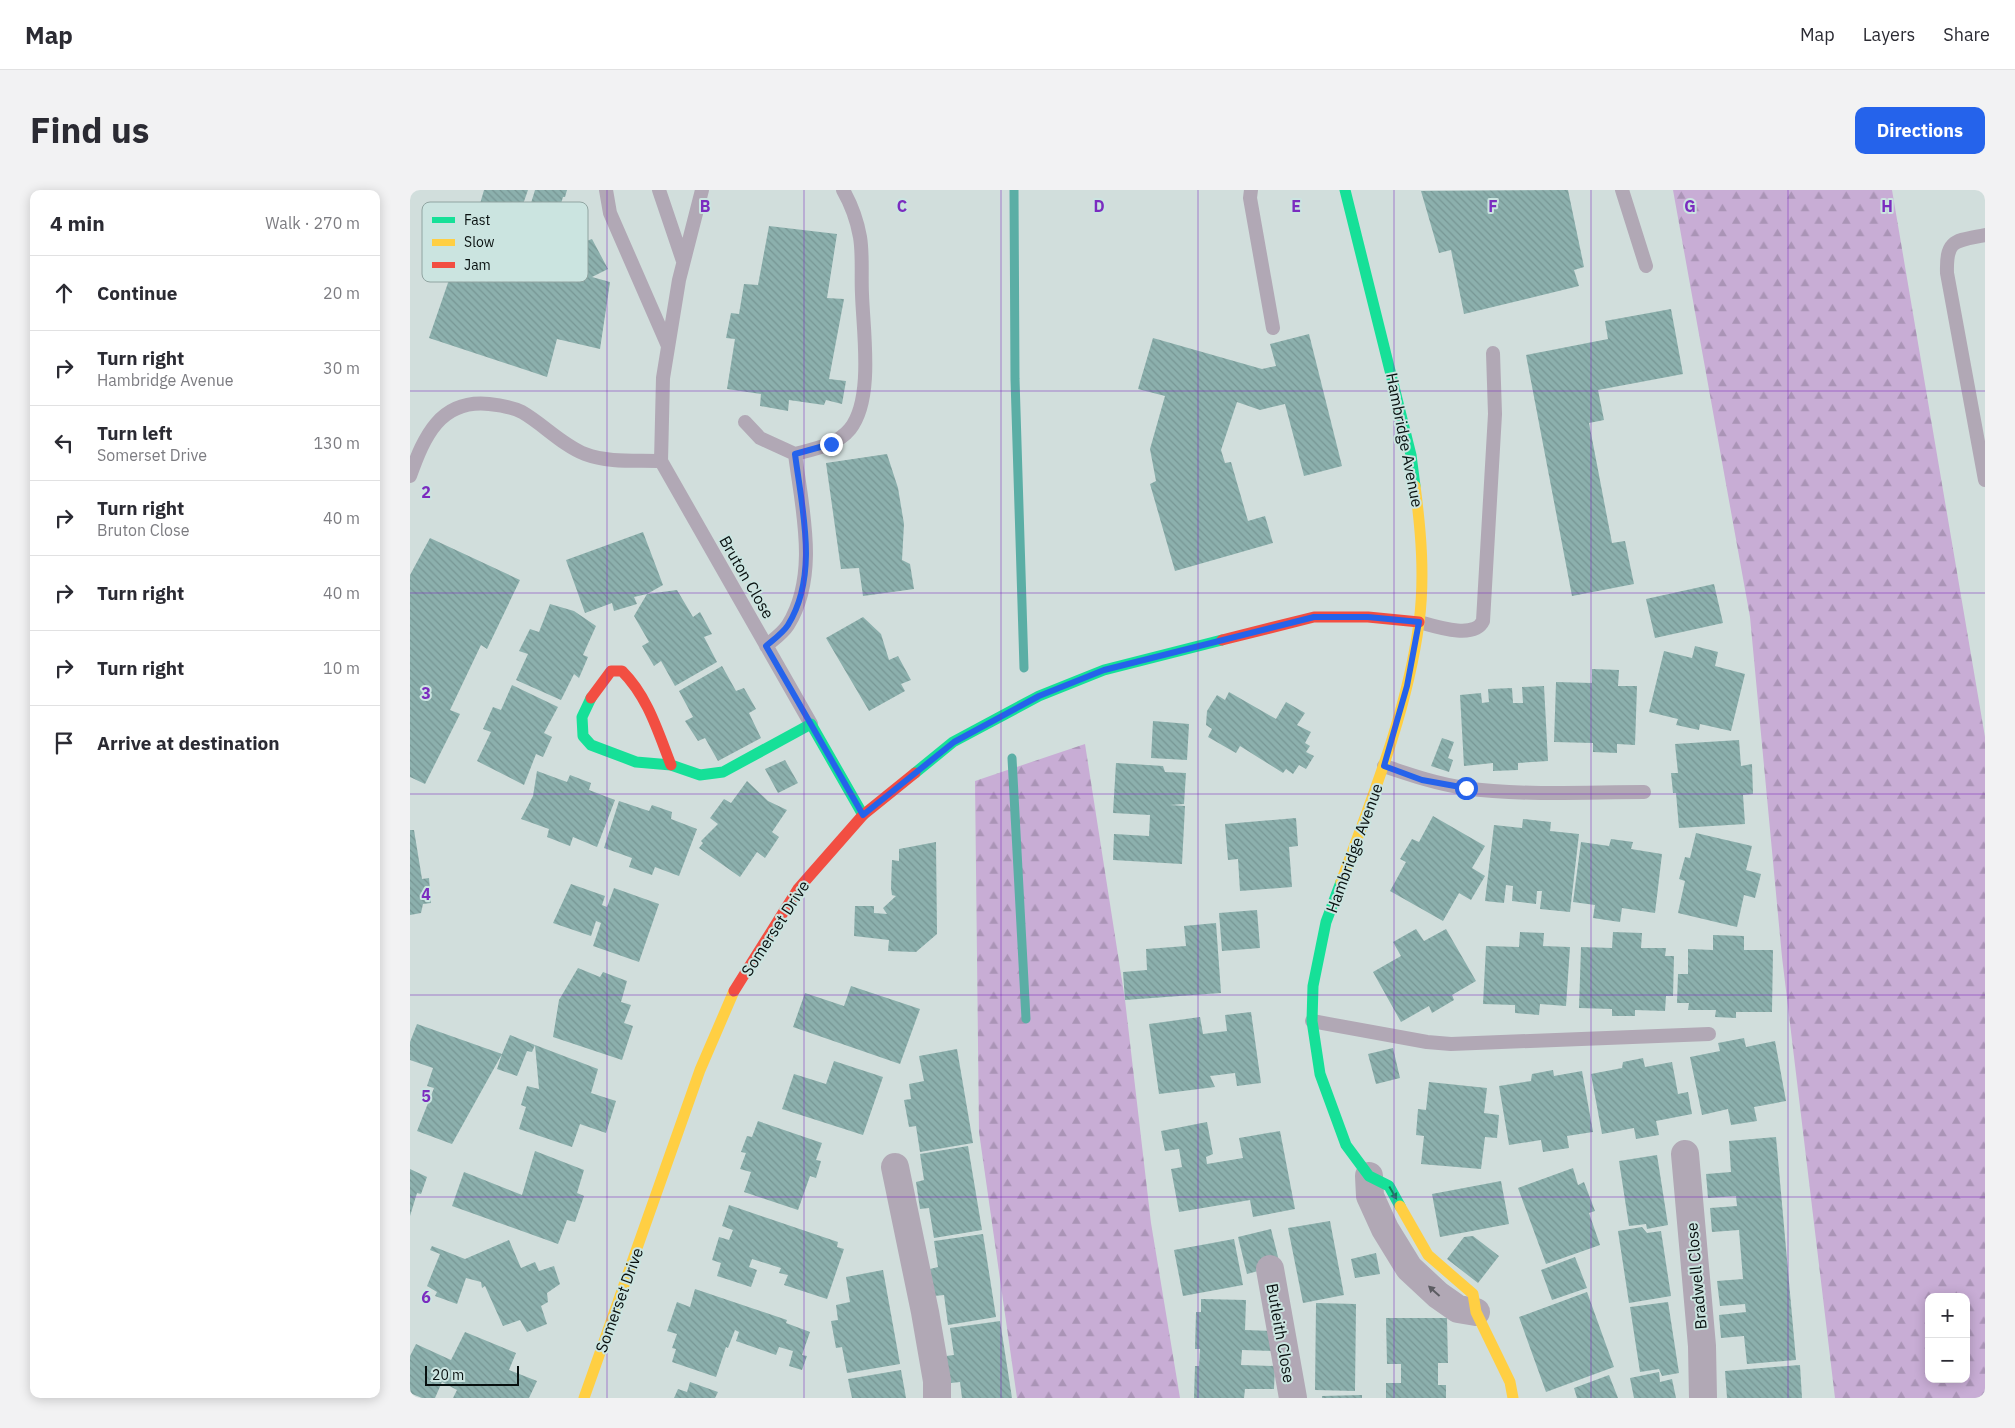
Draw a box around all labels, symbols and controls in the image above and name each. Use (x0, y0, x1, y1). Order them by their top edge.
text: Map (25, 19, 73, 51)
text: Map (1800, 23, 1835, 46)
text: Layers (1863, 23, 1915, 46)
text: Share (1943, 23, 1990, 46)
text: Find us (30, 107, 149, 153)
button: Directions (1855, 107, 1985, 154)
text: B (700, 196, 711, 216)
text: C (897, 196, 907, 216)
text: D (1093, 196, 1105, 216)
text: E (1291, 196, 1301, 216)
text: F (1488, 196, 1498, 216)
text: G (1684, 196, 1696, 216)
text: H (1881, 196, 1893, 216)
legend (422, 202, 588, 282)
text: 4 min (50, 209, 105, 237)
text: Fast (464, 211, 490, 229)
text: Walk · 270 m (265, 213, 360, 233)
text: Slow (464, 233, 495, 251)
text: Jam (464, 256, 491, 274)
icon: ahead (50, 279, 78, 307)
text: Continue (97, 281, 177, 305)
text: 20 m (323, 283, 360, 303)
text: Turn right (97, 346, 184, 370)
icon: right (50, 354, 78, 382)
text: 30 m (323, 358, 360, 378)
text: Hambridge Avenue (97, 370, 234, 390)
street label: Hambridge Avenue (1382, 371, 1428, 509)
text: Turn left (97, 421, 173, 445)
icon: left (50, 429, 78, 457)
text: 130 m (313, 433, 360, 453)
route end (820, 433, 843, 456)
text: Somerset Drive (97, 445, 207, 465)
text: 2 (421, 482, 431, 502)
text: Turn right (97, 496, 184, 520)
icon: right (50, 504, 78, 532)
text: 40 m (323, 508, 360, 528)
text: Bruton Close (97, 520, 190, 540)
street label: Bruton Close (715, 532, 779, 622)
icon: right (50, 579, 78, 607)
text: Turn right (97, 581, 184, 605)
text: 40 m (323, 583, 360, 603)
icon: right (50, 654, 78, 682)
text: Turn right (97, 656, 184, 680)
text: 10 m (323, 658, 360, 678)
text: 3 (421, 683, 431, 703)
icon: arrive (50, 729, 78, 757)
text: Arrive at destination (97, 731, 280, 755)
route start (1455, 777, 1478, 800)
street label: Hambridge Avenue (1321, 780, 1387, 916)
street label: Somerset Drive (737, 876, 813, 980)
text: 4 (421, 884, 431, 904)
text: 5 (421, 1086, 431, 1106)
one-way arrow (1388, 1187, 1397, 1200)
street label: Bradwell Close (1681, 1221, 1711, 1330)
street label: Somerset Drive (591, 1245, 647, 1355)
street label: Butleith Close (1262, 1282, 1300, 1384)
one-way arrow (1428, 1285, 1440, 1297)
text: 6 (421, 1287, 431, 1307)
map controls (1925, 1293, 1970, 1383)
button: + (1925, 1293, 1970, 1338)
button: − (1925, 1338, 1970, 1383)
scale bar (425, 1363, 519, 1386)
text: 20 m (432, 1366, 464, 1384)

